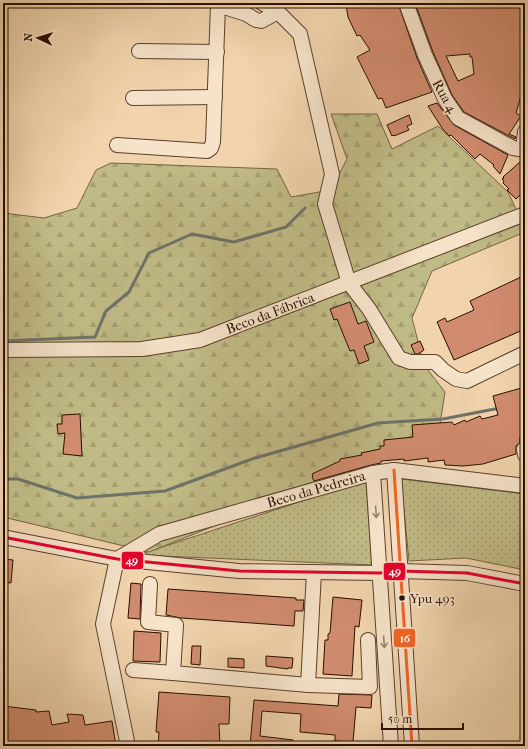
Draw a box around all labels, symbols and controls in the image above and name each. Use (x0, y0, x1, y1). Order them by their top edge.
north arrow (18, 18, 58, 58)
text: N (22, 32, 35, 42)
street label: Rua 4 (428, 77, 461, 117)
street label: Beco da Fábrica (224, 289, 317, 338)
street label: Beco da Pedreira (265, 467, 368, 512)
one-way arrow (372, 505, 379, 518)
line badge: 49 (121, 551, 144, 570)
text: 49 (125, 554, 138, 567)
line badge: 49 (383, 562, 406, 581)
text: 49 (388, 565, 401, 578)
place label: Ypu 493 (409, 591, 455, 606)
marker: Ypu 493 (397, 593, 407, 603)
line badge: 16 (393, 628, 416, 648)
text: 16 (400, 632, 411, 645)
one-way arrow (381, 635, 388, 648)
scale bar (382, 705, 463, 731)
text: 50 m (388, 712, 412, 726)

